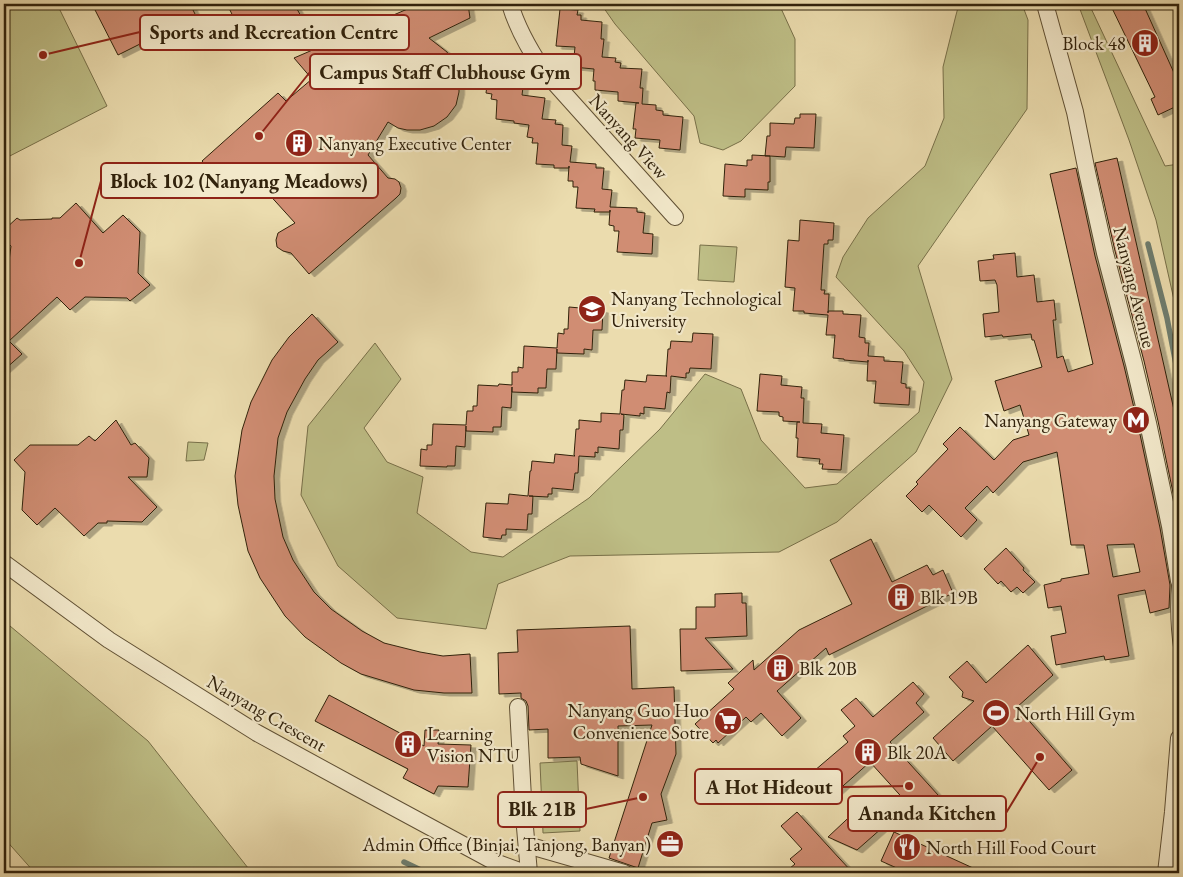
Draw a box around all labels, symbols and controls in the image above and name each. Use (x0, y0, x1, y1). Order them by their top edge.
callout: Sports and Recreation Centre (140, 15, 409, 50)
text: Sports and Recreation Centre (150, 19, 398, 45)
building icon: Block 48 (1130, 28, 1160, 58)
place label: Block 48 (1062, 31, 1126, 56)
callout: Campus Staff Clubhouse Gym (310, 54, 581, 89)
text: Campus Staff Clubhouse Gym (320, 59, 570, 85)
street label: Nanyang View (584, 88, 674, 185)
building icon: Nanyang Executive Center (284, 128, 314, 158)
place label: Nanyang Executive Center (318, 131, 512, 156)
callout: Block 102 (Nanyang Meadows) (101, 163, 378, 198)
text: Block 102 (Nanyang Meadows) (110, 168, 368, 194)
street label: Nanyang Avenue (1107, 224, 1162, 350)
place label: Nanyang Technological University (611, 286, 782, 333)
school or university icon: Nanyang Technological University (577, 294, 607, 324)
metro station icon: Nanyang Gateway (1121, 405, 1151, 435)
place label: Nanyang Gateway (984, 408, 1118, 433)
building icon: Blk 19B (886, 582, 916, 612)
place label: Blk 19B (920, 585, 978, 610)
building icon: Blk 20B (765, 653, 795, 683)
place label: Blk 20B (799, 656, 857, 681)
street label: Nanyang Crescent (203, 669, 331, 758)
place label: Nanyang Guo Huo Convenience Sotre (568, 698, 709, 745)
sports icon: North Hill Gym (981, 698, 1011, 728)
place label: North Hill Gym (1015, 701, 1135, 726)
supermarket icon: Nanyang Guo Huo Convenience Sotre (713, 706, 743, 736)
place label: Learning Vision NTU (427, 721, 520, 768)
building icon: Learning Vision NTU (393, 729, 423, 759)
building icon: Blk 20A (853, 737, 883, 767)
place label: Blk 20A (887, 740, 948, 765)
callout: A Hot Hideout (695, 769, 842, 804)
text: A Hot Hideout (705, 774, 833, 800)
callout: Blk 21B (498, 792, 586, 827)
text: Blk 21B (508, 796, 576, 822)
callout: Ananda Kitchen (848, 796, 1006, 831)
text: Ananda Kitchen (857, 800, 996, 826)
office icon: Admin Office (Binjai, Tanjong, Banyan) (655, 829, 685, 859)
place label: Admin Office (Binjai, Tanjong, Banyan) (361, 832, 651, 857)
restaurant icon: North Hill Food Court (892, 832, 922, 862)
place label: North Hill Food Court (926, 835, 1096, 860)

